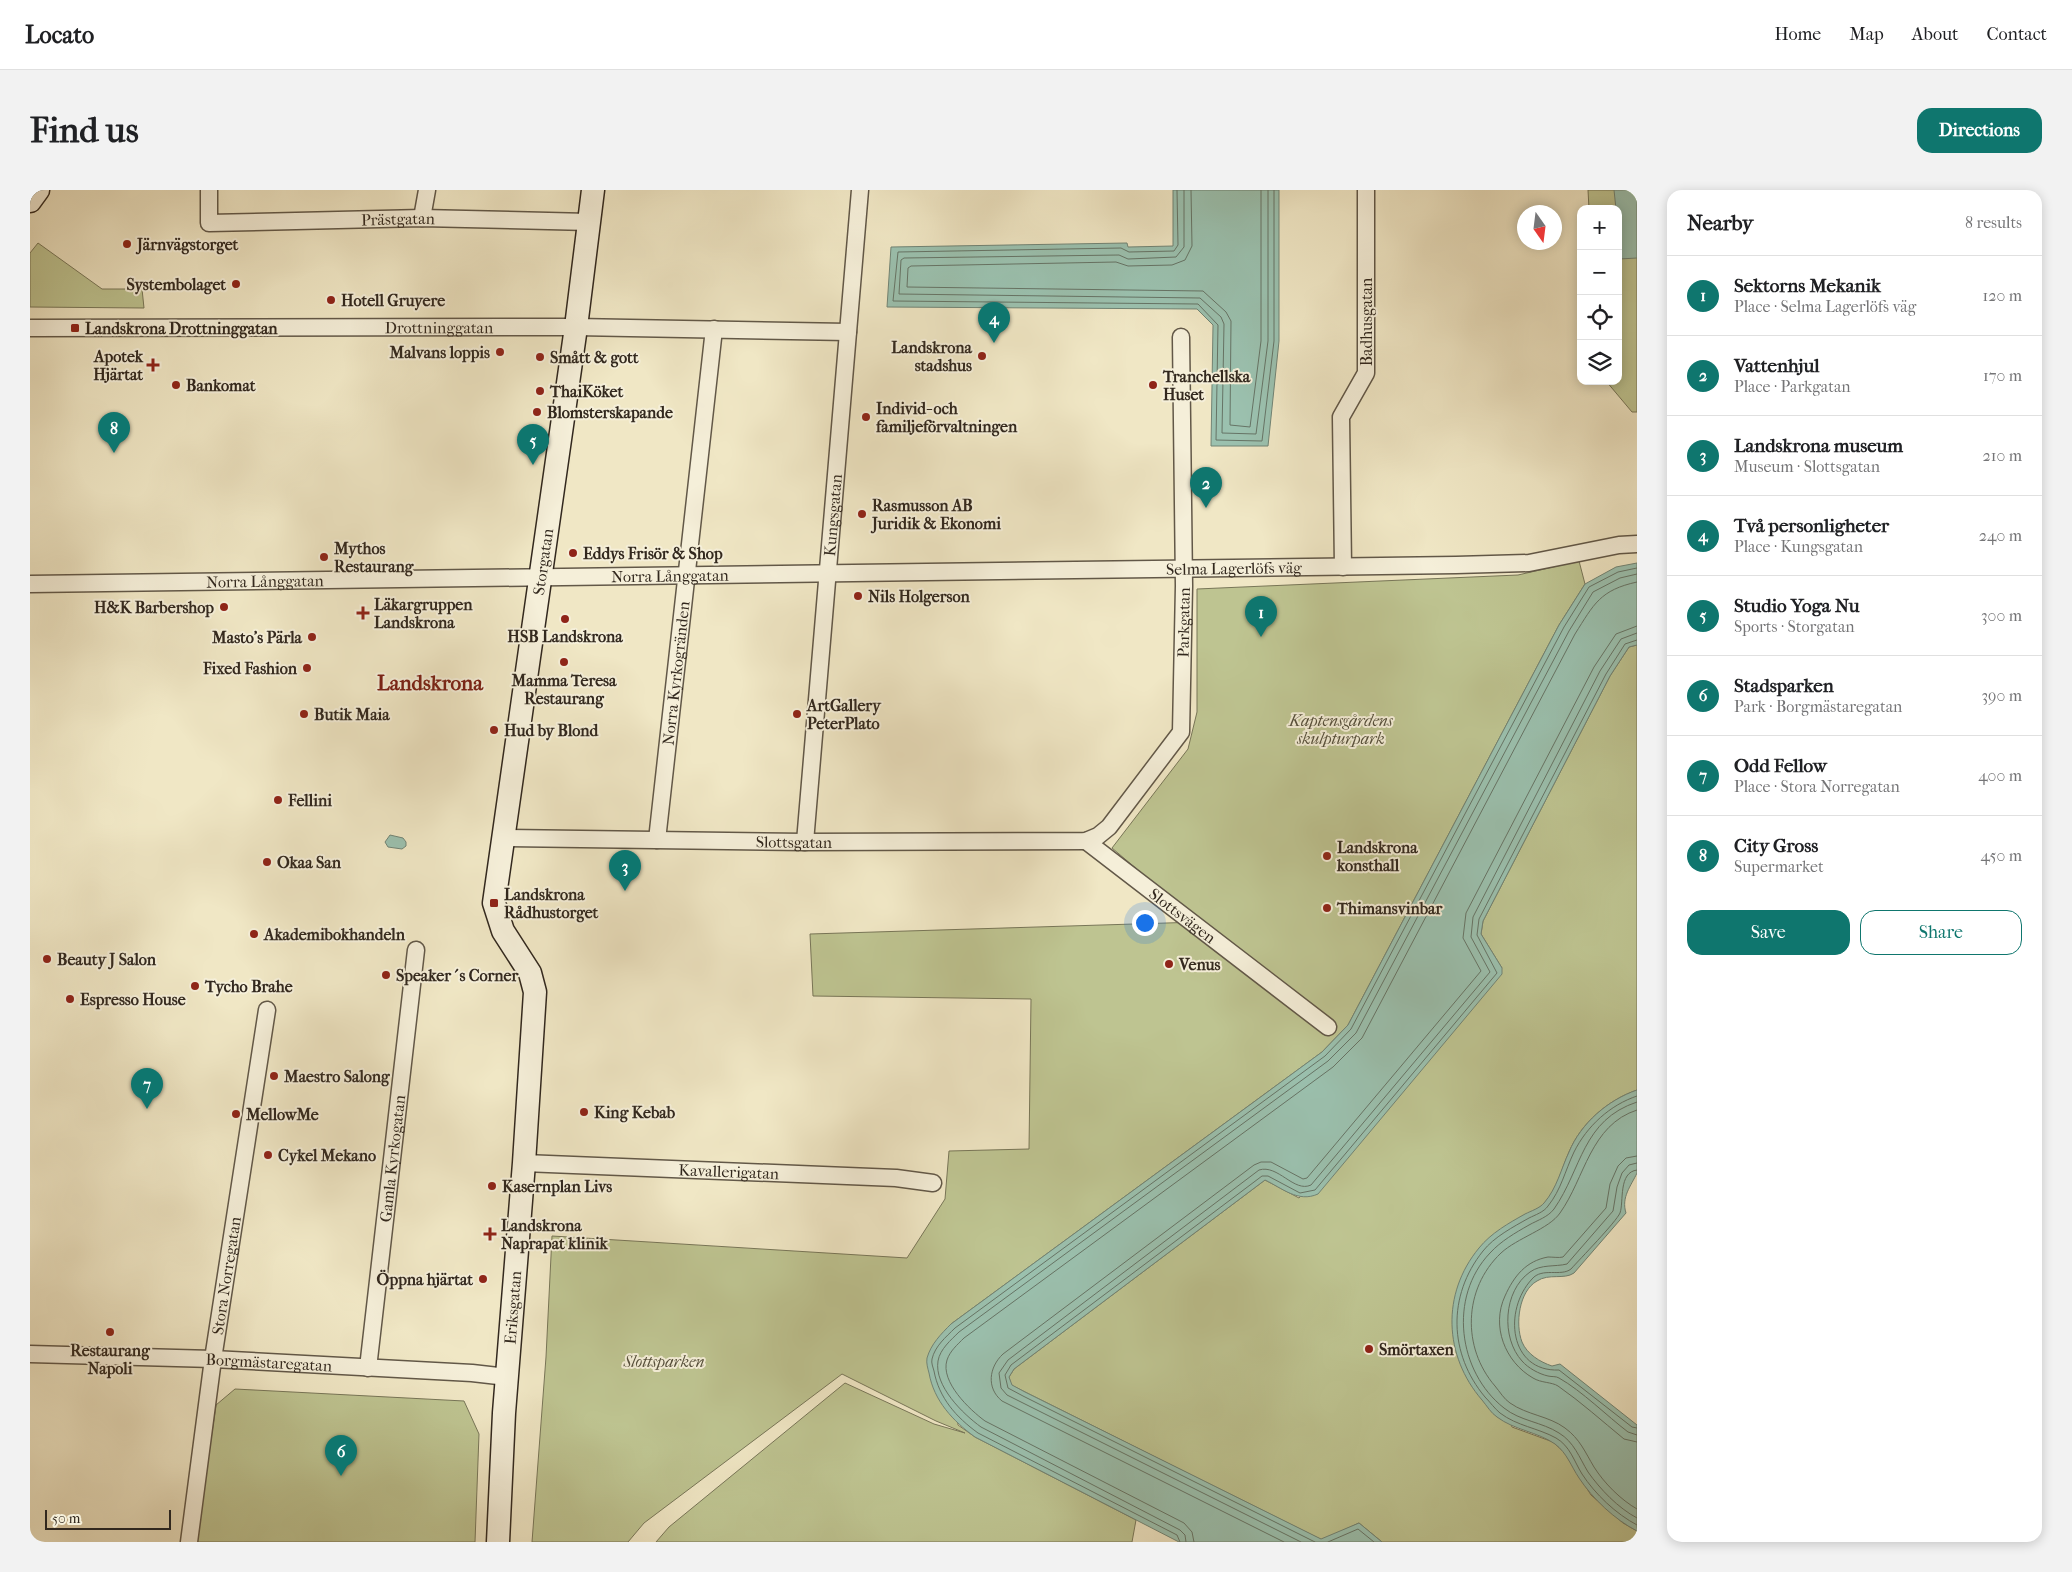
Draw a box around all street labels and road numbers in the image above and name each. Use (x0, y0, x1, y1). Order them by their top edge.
street label: Prästgatan (361, 209, 436, 229)
street label: Badhusgatan (1357, 277, 1376, 366)
street label: Drottninggatan (385, 318, 494, 337)
street label: Kungsgatan (820, 473, 846, 557)
street label: Storgatan (529, 527, 557, 596)
street label: Selma Lagerlöfs väg (1166, 558, 1302, 579)
street label: Norra Långgatan (611, 566, 730, 586)
street label: Norra Långgatan (206, 571, 325, 592)
street label: Parkgatan (1174, 587, 1194, 658)
street label: Norra Kyrkogränden (659, 599, 694, 746)
street label: Slottsgatan (756, 832, 833, 852)
street label: Slottsvägen (1145, 884, 1220, 948)
street label: Gamla Kyrkogatan (376, 1093, 409, 1223)
street label: Kavallerigatan (678, 1160, 780, 1183)
street label: Stora Norregatan (208, 1215, 245, 1336)
street label: Eriksgatan (501, 1269, 525, 1345)
street label: Borgmästaregatan (205, 1350, 333, 1375)

